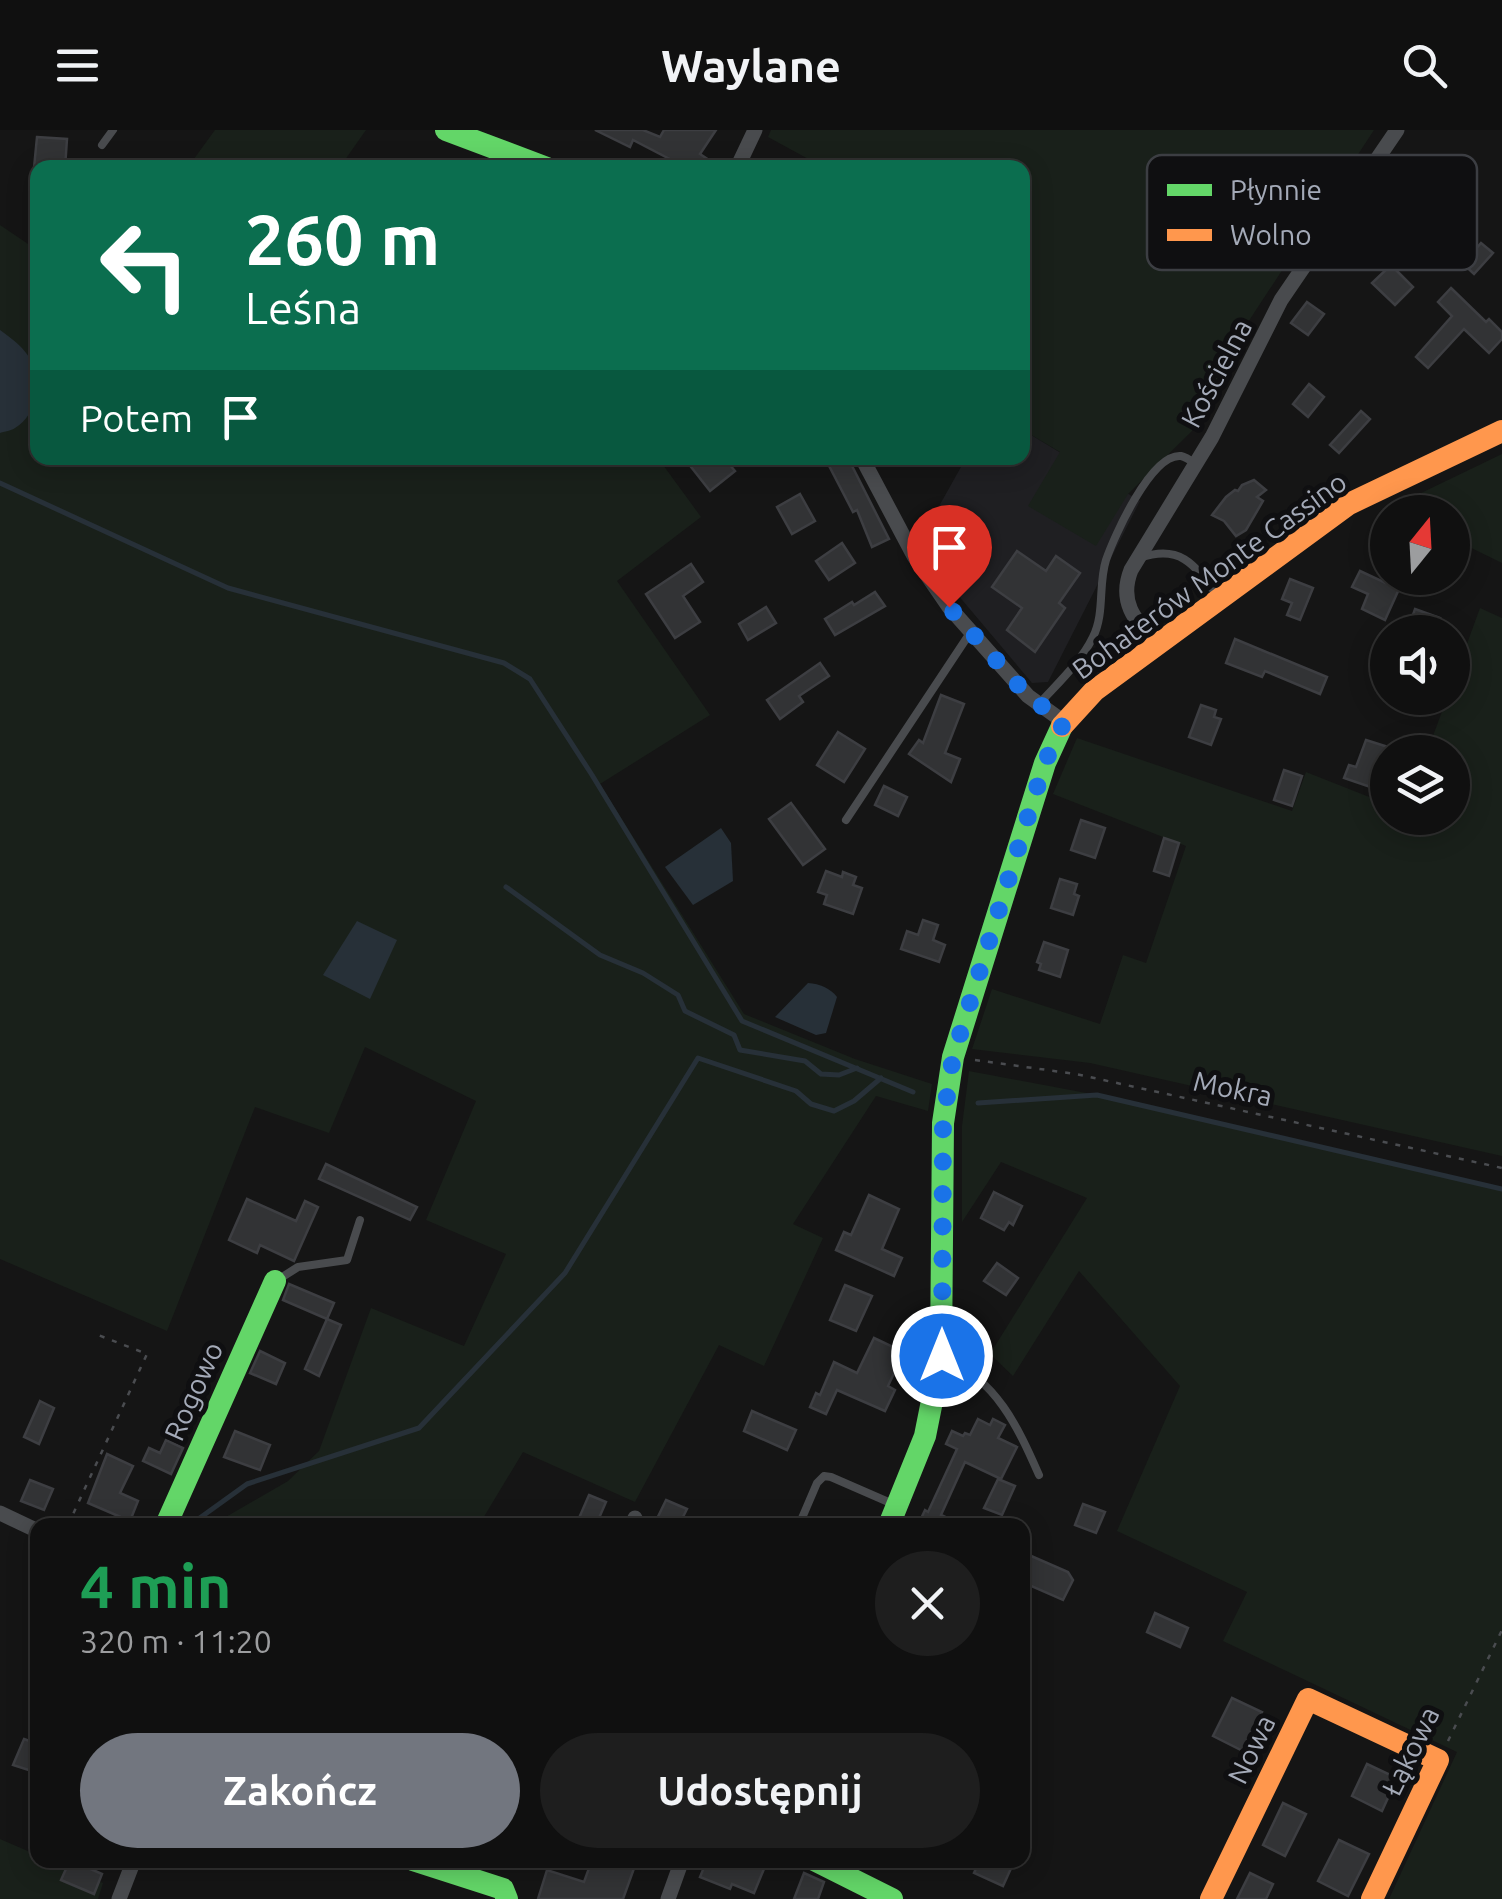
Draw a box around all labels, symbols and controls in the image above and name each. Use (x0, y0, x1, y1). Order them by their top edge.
icon: menu (50, 38, 105, 93)
icon: search (1397, 38, 1452, 93)
text: Waylane (661, 40, 841, 91)
legend (1147, 155, 1477, 270)
text: Płynnie (1230, 174, 1322, 205)
icon: left (80, 200, 210, 330)
text: 260 m (245, 200, 440, 278)
text: Wolno (1230, 219, 1312, 250)
text: Leśna (245, 282, 361, 333)
street label: Kościelna (1175, 314, 1257, 432)
icon: arrive (213, 390, 268, 445)
text: Potem (80, 397, 193, 439)
street label: Bohaterów Monte Cassino (1066, 465, 1352, 685)
north arrow (1370, 495, 1470, 595)
map controls (1370, 495, 1470, 835)
pin (907, 505, 992, 608)
icon: arrive (922, 520, 977, 575)
button: sound (1370, 615, 1470, 715)
button: layers (1370, 735, 1470, 835)
street label: Mokra (1191, 1065, 1275, 1111)
position arrow (890, 1304, 994, 1408)
street label: Rogowo (158, 1337, 228, 1445)
button: close (875, 1551, 980, 1656)
text: 4 min (80, 1552, 232, 1619)
text: 320 m · 11:20 (80, 1623, 272, 1659)
street label: Łąkowa (1375, 1701, 1445, 1801)
street label: Nowa (1221, 1710, 1281, 1788)
button: Zakończ (80, 1733, 520, 1848)
button: Udostępnij (540, 1733, 980, 1848)

